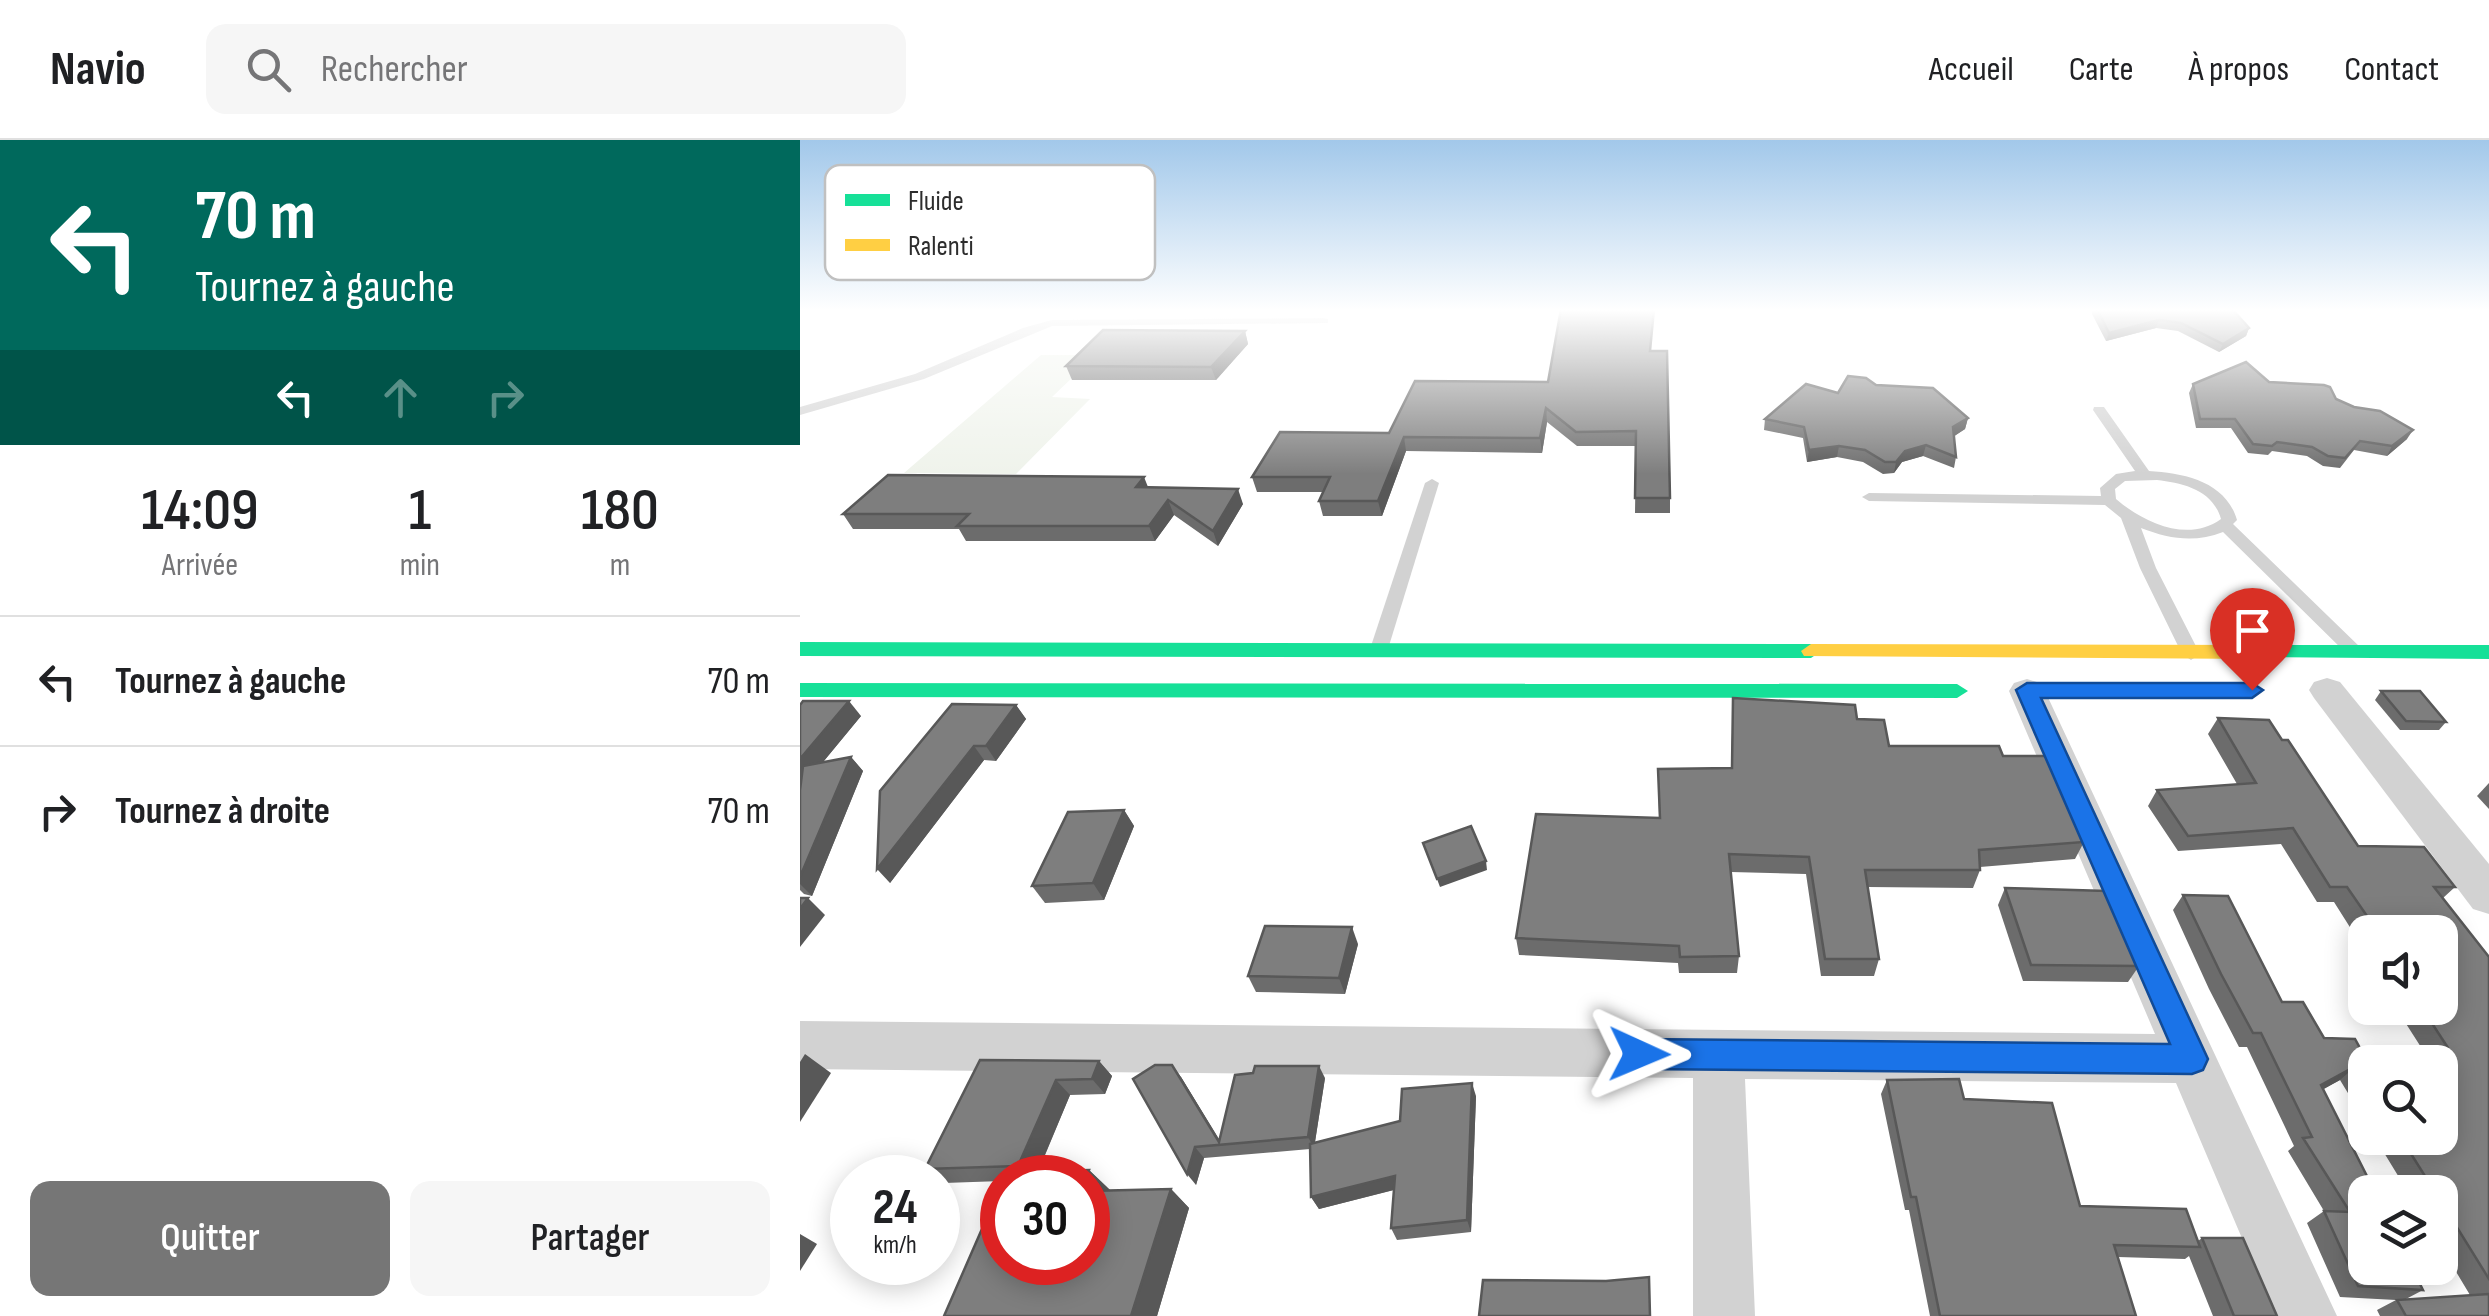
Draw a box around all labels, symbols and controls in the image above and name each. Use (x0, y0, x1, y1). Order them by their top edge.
search box (206, 24, 906, 114)
text: Navio (50, 41, 146, 98)
icon: search (241, 42, 296, 97)
text: Rechercher (321, 47, 468, 92)
text: Accueil (1929, 48, 2014, 91)
text: Carte (2069, 48, 2134, 91)
text: À propos (2189, 48, 2289, 91)
text: Contact (2344, 48, 2439, 91)
legend (825, 165, 1155, 280)
text: 70 m (195, 175, 316, 259)
icon: left (30, 180, 160, 310)
text: Fluide (908, 185, 964, 218)
text: Ralenti (908, 230, 974, 263)
text: Tournez à gauche (195, 260, 455, 315)
icon: left (268, 370, 323, 425)
icon: ahead (373, 370, 428, 425)
icon: right (478, 370, 533, 425)
text: 14:09 (141, 475, 259, 547)
text: 1 (409, 475, 431, 547)
text: 180 (581, 475, 659, 547)
text: Arrivée (162, 546, 238, 585)
text: min (400, 546, 440, 585)
text: m (610, 546, 630, 585)
pin (2210, 588, 2295, 691)
icon: arrive (2225, 603, 2280, 658)
icon: left (30, 654, 85, 709)
text: Tournez à gauche (115, 659, 346, 704)
text: 70 m (708, 659, 770, 704)
icon: right (30, 784, 85, 839)
text: Tournez à droite (115, 789, 330, 834)
text: 70 m (708, 789, 770, 834)
map controls (2348, 915, 2458, 1285)
button: sound (2348, 915, 2458, 1025)
position arrow (1587, 1002, 1691, 1106)
button: search (2348, 1045, 2458, 1155)
speed limit sign: 30 (980, 1155, 1110, 1285)
button: layers (2348, 1175, 2458, 1285)
text: 24 (873, 1178, 917, 1238)
button: Quitter (30, 1181, 390, 1296)
button: Partager (410, 1181, 770, 1296)
text: km/h (873, 1230, 917, 1261)

